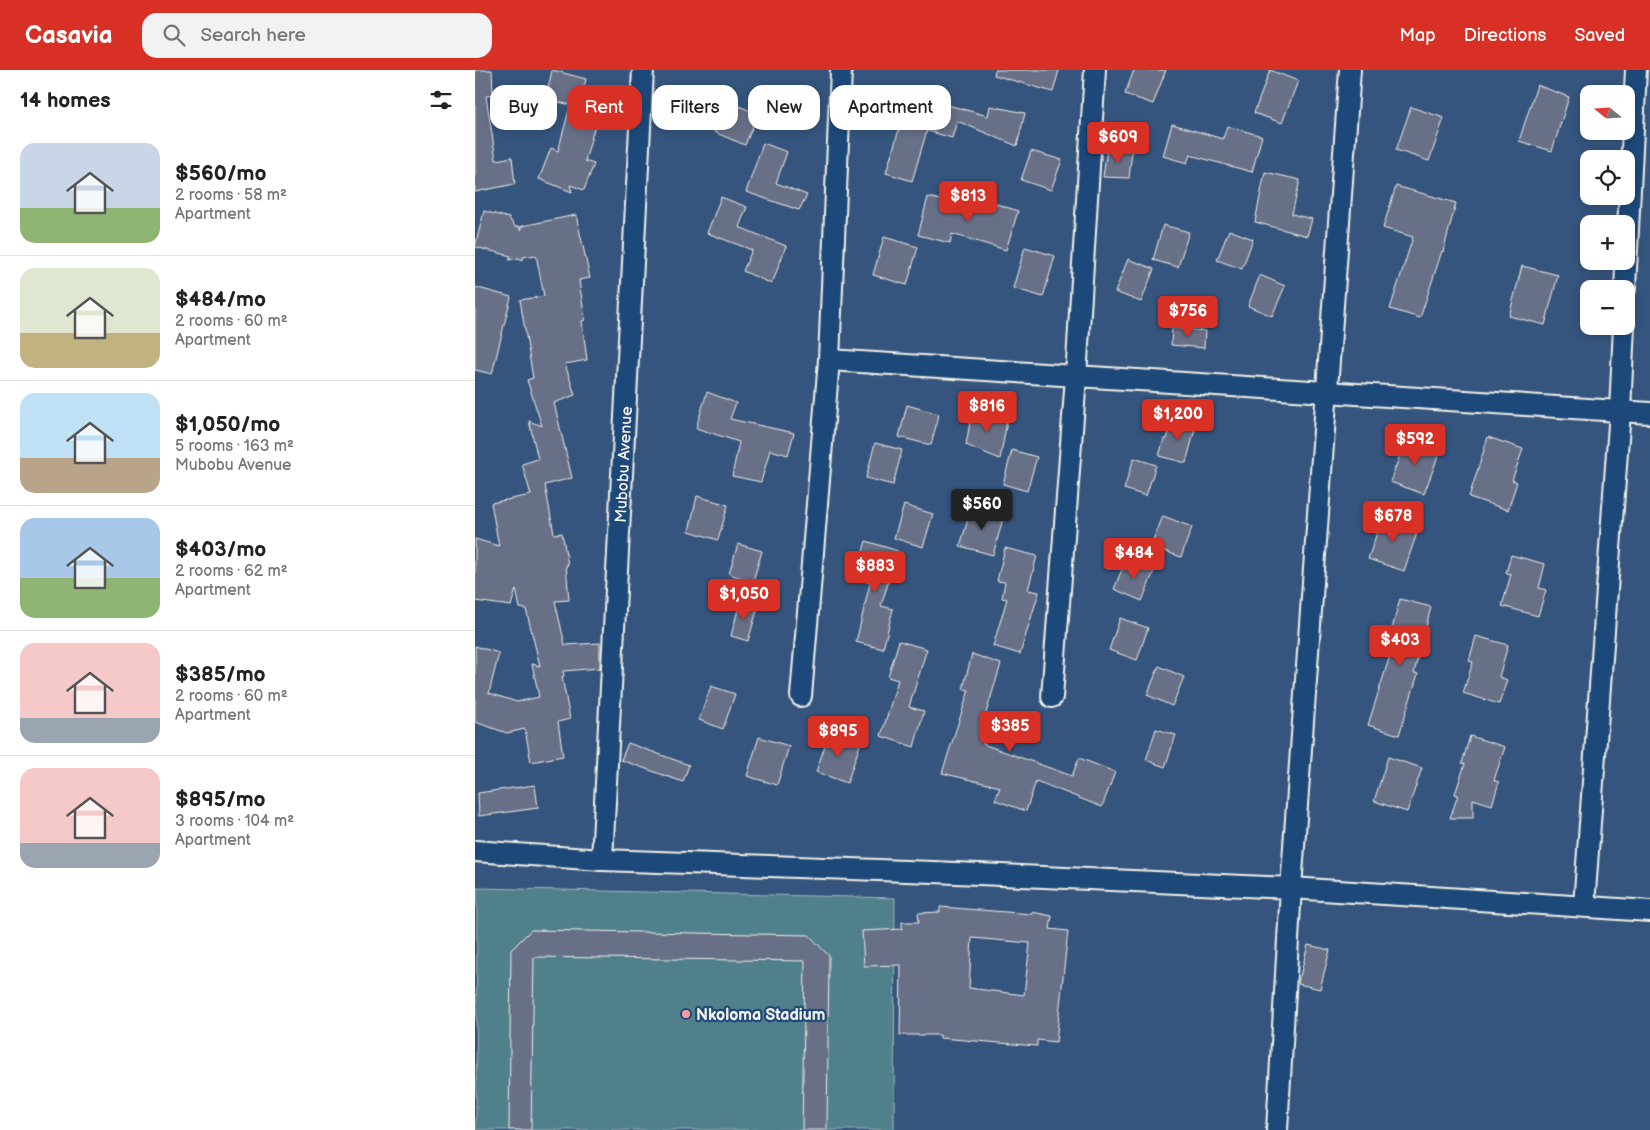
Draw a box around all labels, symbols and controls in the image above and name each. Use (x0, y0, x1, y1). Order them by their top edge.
search box (142, 13, 492, 58)
text: Casavia (25, 21, 112, 50)
icon: search (160, 21, 188, 49)
text: Search here (200, 24, 306, 47)
text: Map (1400, 25, 1436, 46)
text: Directions (1464, 25, 1546, 46)
text: Saved (1574, 25, 1625, 46)
chip: Buy (490, 85, 557, 130)
chip: Rent (567, 85, 642, 130)
chip: Filters (652, 85, 738, 130)
chip: New (748, 85, 820, 130)
chip: Apartment (830, 85, 951, 130)
north arrow (1580, 85, 1635, 140)
map controls (1580, 85, 1635, 335)
icon: filters (427, 86, 455, 114)
text: 14 homes (20, 88, 111, 113)
pin: $609 (1088, 122, 1148, 164)
text: $609 (1098, 128, 1138, 147)
button: locate (1580, 150, 1635, 205)
text: $560/mo (175, 161, 266, 186)
icon: home (60, 163, 120, 223)
pin: $813 (938, 180, 998, 223)
text: 2 rooms · 58 m² (175, 186, 287, 205)
text: $813 (950, 187, 986, 206)
text: Apartment (175, 205, 251, 224)
button: + (1580, 215, 1635, 270)
button: − (1580, 280, 1635, 335)
text: $484/mo (175, 287, 266, 312)
icon: home (60, 288, 120, 348)
pin: $756 (1158, 296, 1218, 338)
text: $756 (1169, 302, 1207, 321)
text: 2 rooms · 60 m² (175, 312, 288, 331)
text: Apartment (175, 331, 251, 350)
pin: $816 (957, 390, 1017, 433)
text: $816 (969, 397, 1005, 416)
pin: $1,200 (1137, 398, 1219, 441)
street label: Mubobu Avenue (612, 405, 637, 523)
text: $1,200 (1153, 405, 1203, 424)
text: $1,050/mo (175, 412, 280, 437)
icon: home (60, 413, 120, 473)
pin: $592 (1385, 424, 1445, 466)
text: $592 (1396, 430, 1434, 449)
text: 5 rooms · 163 m² (175, 437, 294, 456)
text: Mubobu Avenue (175, 456, 292, 475)
pin: $560 (952, 488, 1012, 531)
text: $560 (962, 495, 1002, 514)
pin: $678 (1363, 500, 1423, 543)
text: $678 (1374, 507, 1412, 526)
text: $403/mo (175, 537, 266, 562)
icon: home (60, 538, 120, 598)
pin: $484 (1104, 538, 1164, 580)
text: $484 (1114, 544, 1154, 563)
pin: $883 (845, 550, 905, 593)
text: $883 (855, 557, 895, 576)
text: 2 rooms · 62 m² (175, 562, 288, 581)
pin: $1,050 (703, 578, 785, 621)
text: Apartment (175, 581, 251, 600)
text: $1,050 (719, 585, 769, 604)
pin: $403 (1370, 624, 1430, 667)
text: $403 (1380, 631, 1420, 650)
text: $385/mo (175, 662, 266, 687)
icon: home (60, 663, 120, 723)
text: 2 rooms · 60 m² (175, 687, 288, 706)
text: Apartment (175, 706, 251, 725)
pin: $385 (980, 710, 1040, 753)
pin: $895 (808, 716, 868, 758)
text: $385 (991, 717, 1029, 736)
text: $895 (819, 722, 857, 741)
text: $895/mo (175, 787, 266, 812)
icon: home (60, 788, 120, 848)
text: 3 rooms · 104 m² (175, 812, 294, 831)
text: Apartment (175, 831, 251, 850)
place label: Nkoloma Stadium (696, 1006, 825, 1025)
marker: Nkoloma Stadium (680, 1008, 692, 1020)

